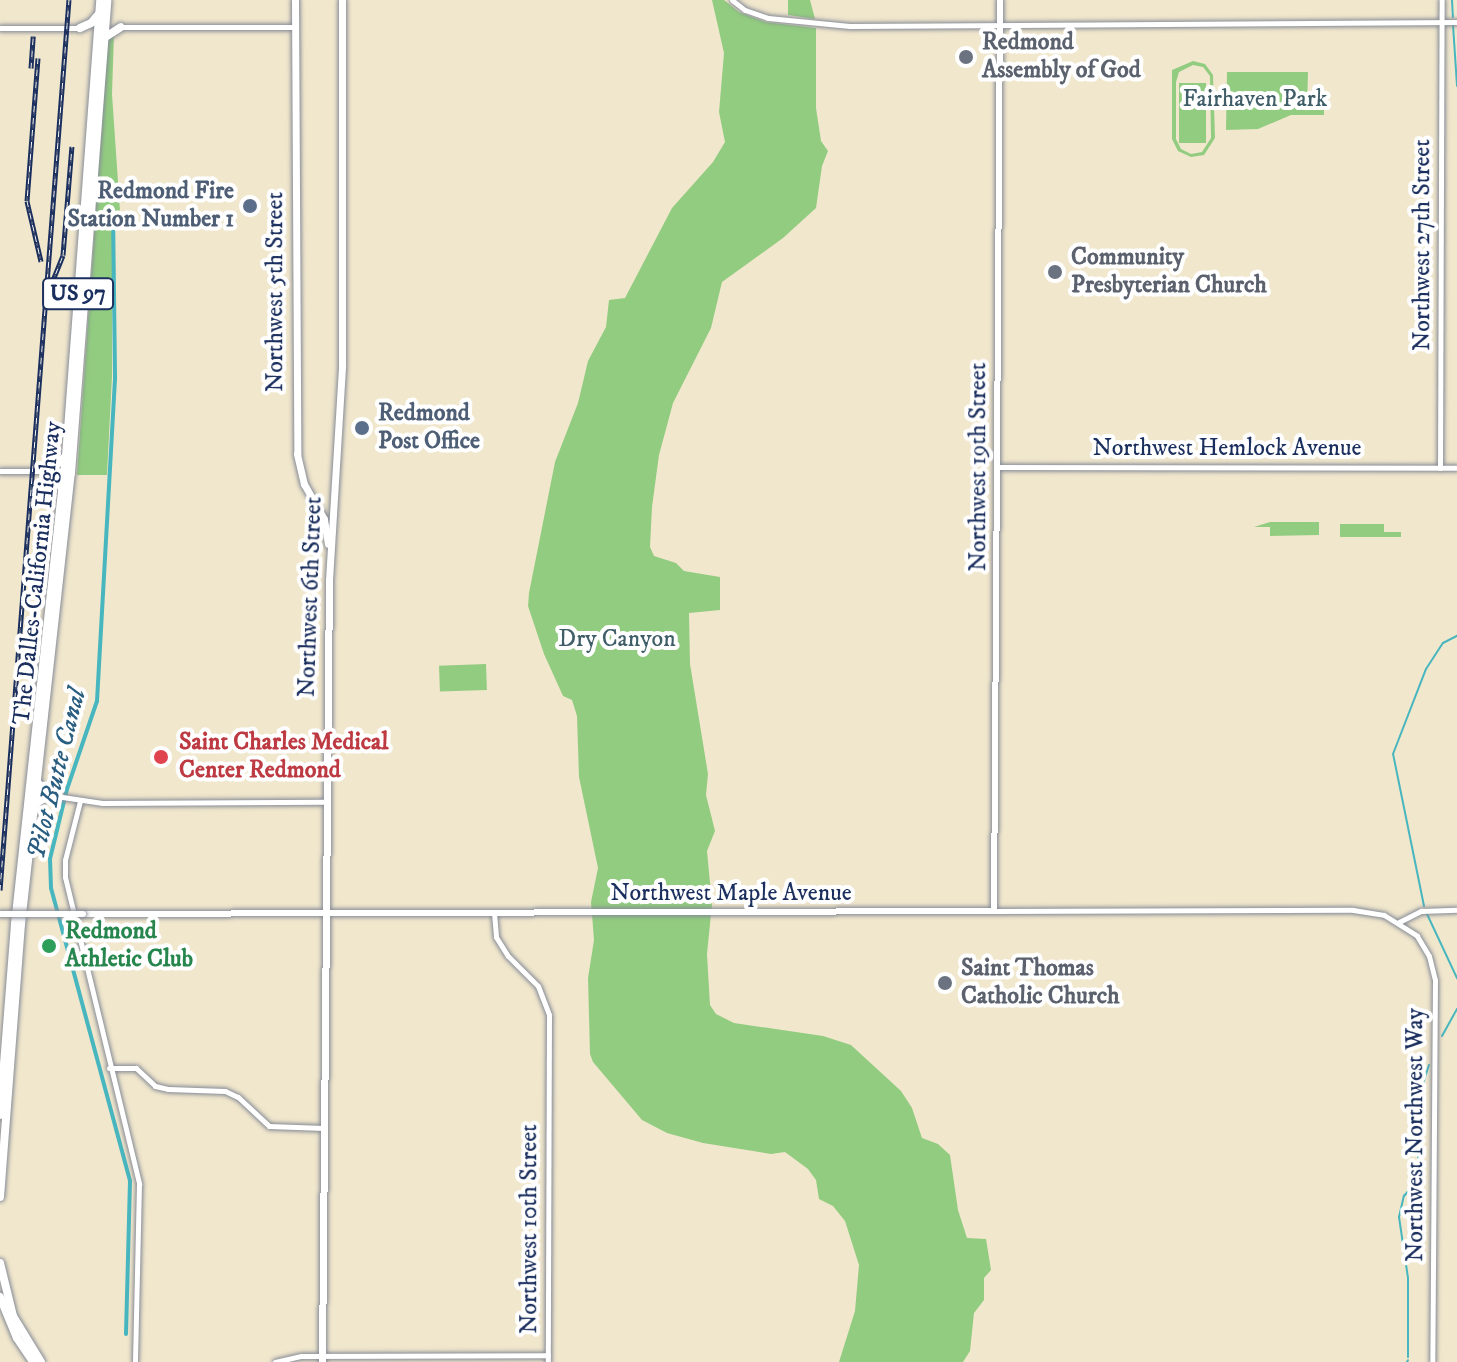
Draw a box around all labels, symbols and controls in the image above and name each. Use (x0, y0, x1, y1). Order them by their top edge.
place label: Redmond Assembly of God (982, 29, 1141, 85)
marker: Redmond Assembly of God (957, 48, 975, 66)
park label: Fairhaven Park (1183, 86, 1327, 114)
street label: Northwest 27th Street (1409, 139, 1437, 351)
place label: Redmond Fire Station Number 1 (68, 178, 234, 234)
street label: Northwest 5th Street (262, 192, 290, 392)
marker: Redmond Fire Station Number 1 (241, 197, 259, 215)
place label: Community Presbyterian Church (1071, 244, 1267, 300)
marker: Community Presbyterian Church (1046, 263, 1064, 281)
road number: US 97 (42, 276, 114, 312)
street label: Northwest 19th Street (965, 363, 993, 571)
place label: Redmond Post Office (378, 400, 480, 456)
marker: Redmond Post Office (353, 419, 371, 437)
street label: The Dalles-California Highway (8, 420, 68, 726)
street label: Northwest Hemlock Avenue (1092, 435, 1362, 463)
street label: Northwest 6th Street (293, 496, 329, 698)
park label: Dry Canyon (558, 626, 676, 654)
water label: Pilot Butte Canal (21, 685, 93, 863)
place label: Saint Charles Medical Center Redmond (179, 729, 388, 785)
marker: Saint Charles Medical Center Redmond (150, 746, 172, 768)
street label: Northwest Maple Avenue (610, 880, 852, 908)
place label: Redmond Athletic Club (65, 918, 193, 974)
marker: Redmond Athletic Club (40, 937, 58, 955)
place label: Saint Thomas Catholic Church (961, 955, 1120, 1011)
marker: Saint Thomas Catholic Church (936, 974, 954, 992)
street label: Northwest Northwest Way (1402, 1008, 1430, 1262)
street label: Northwest 10th Street (516, 1124, 544, 1334)

